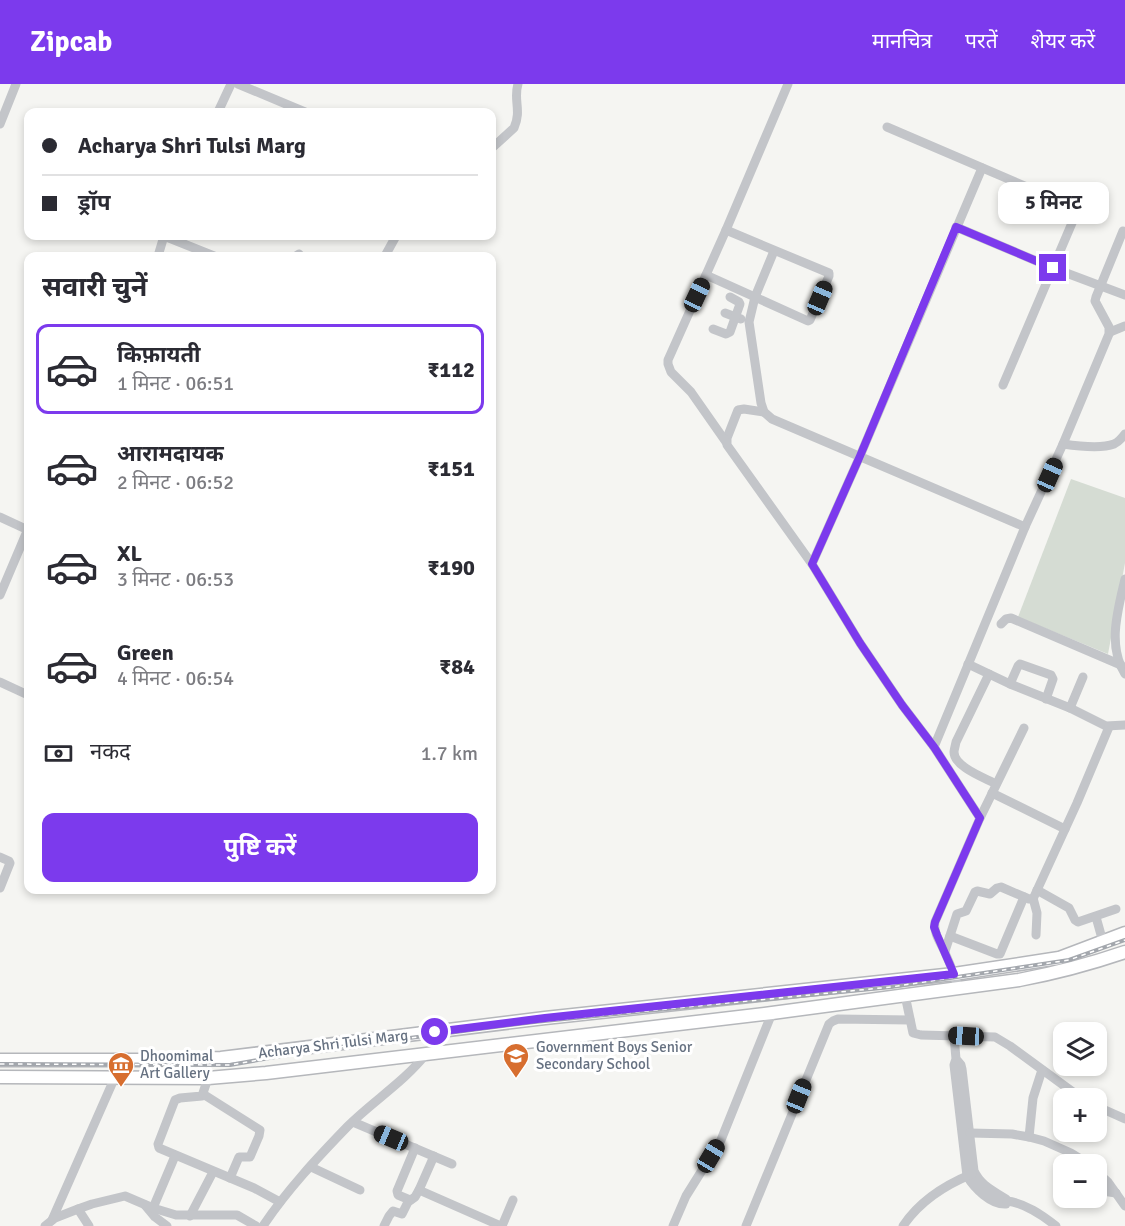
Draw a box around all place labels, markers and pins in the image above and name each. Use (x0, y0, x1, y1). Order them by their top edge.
place label: Government Boys Senior Secondary School (536, 1038, 693, 1073)
school or university icon: Government Boys Senior Secondary School (501, 1041, 531, 1079)
place label: Dhoomimal Art Gallery (140, 1047, 213, 1082)
museum icon: Dhoomimal Art Gallery (106, 1050, 136, 1088)

